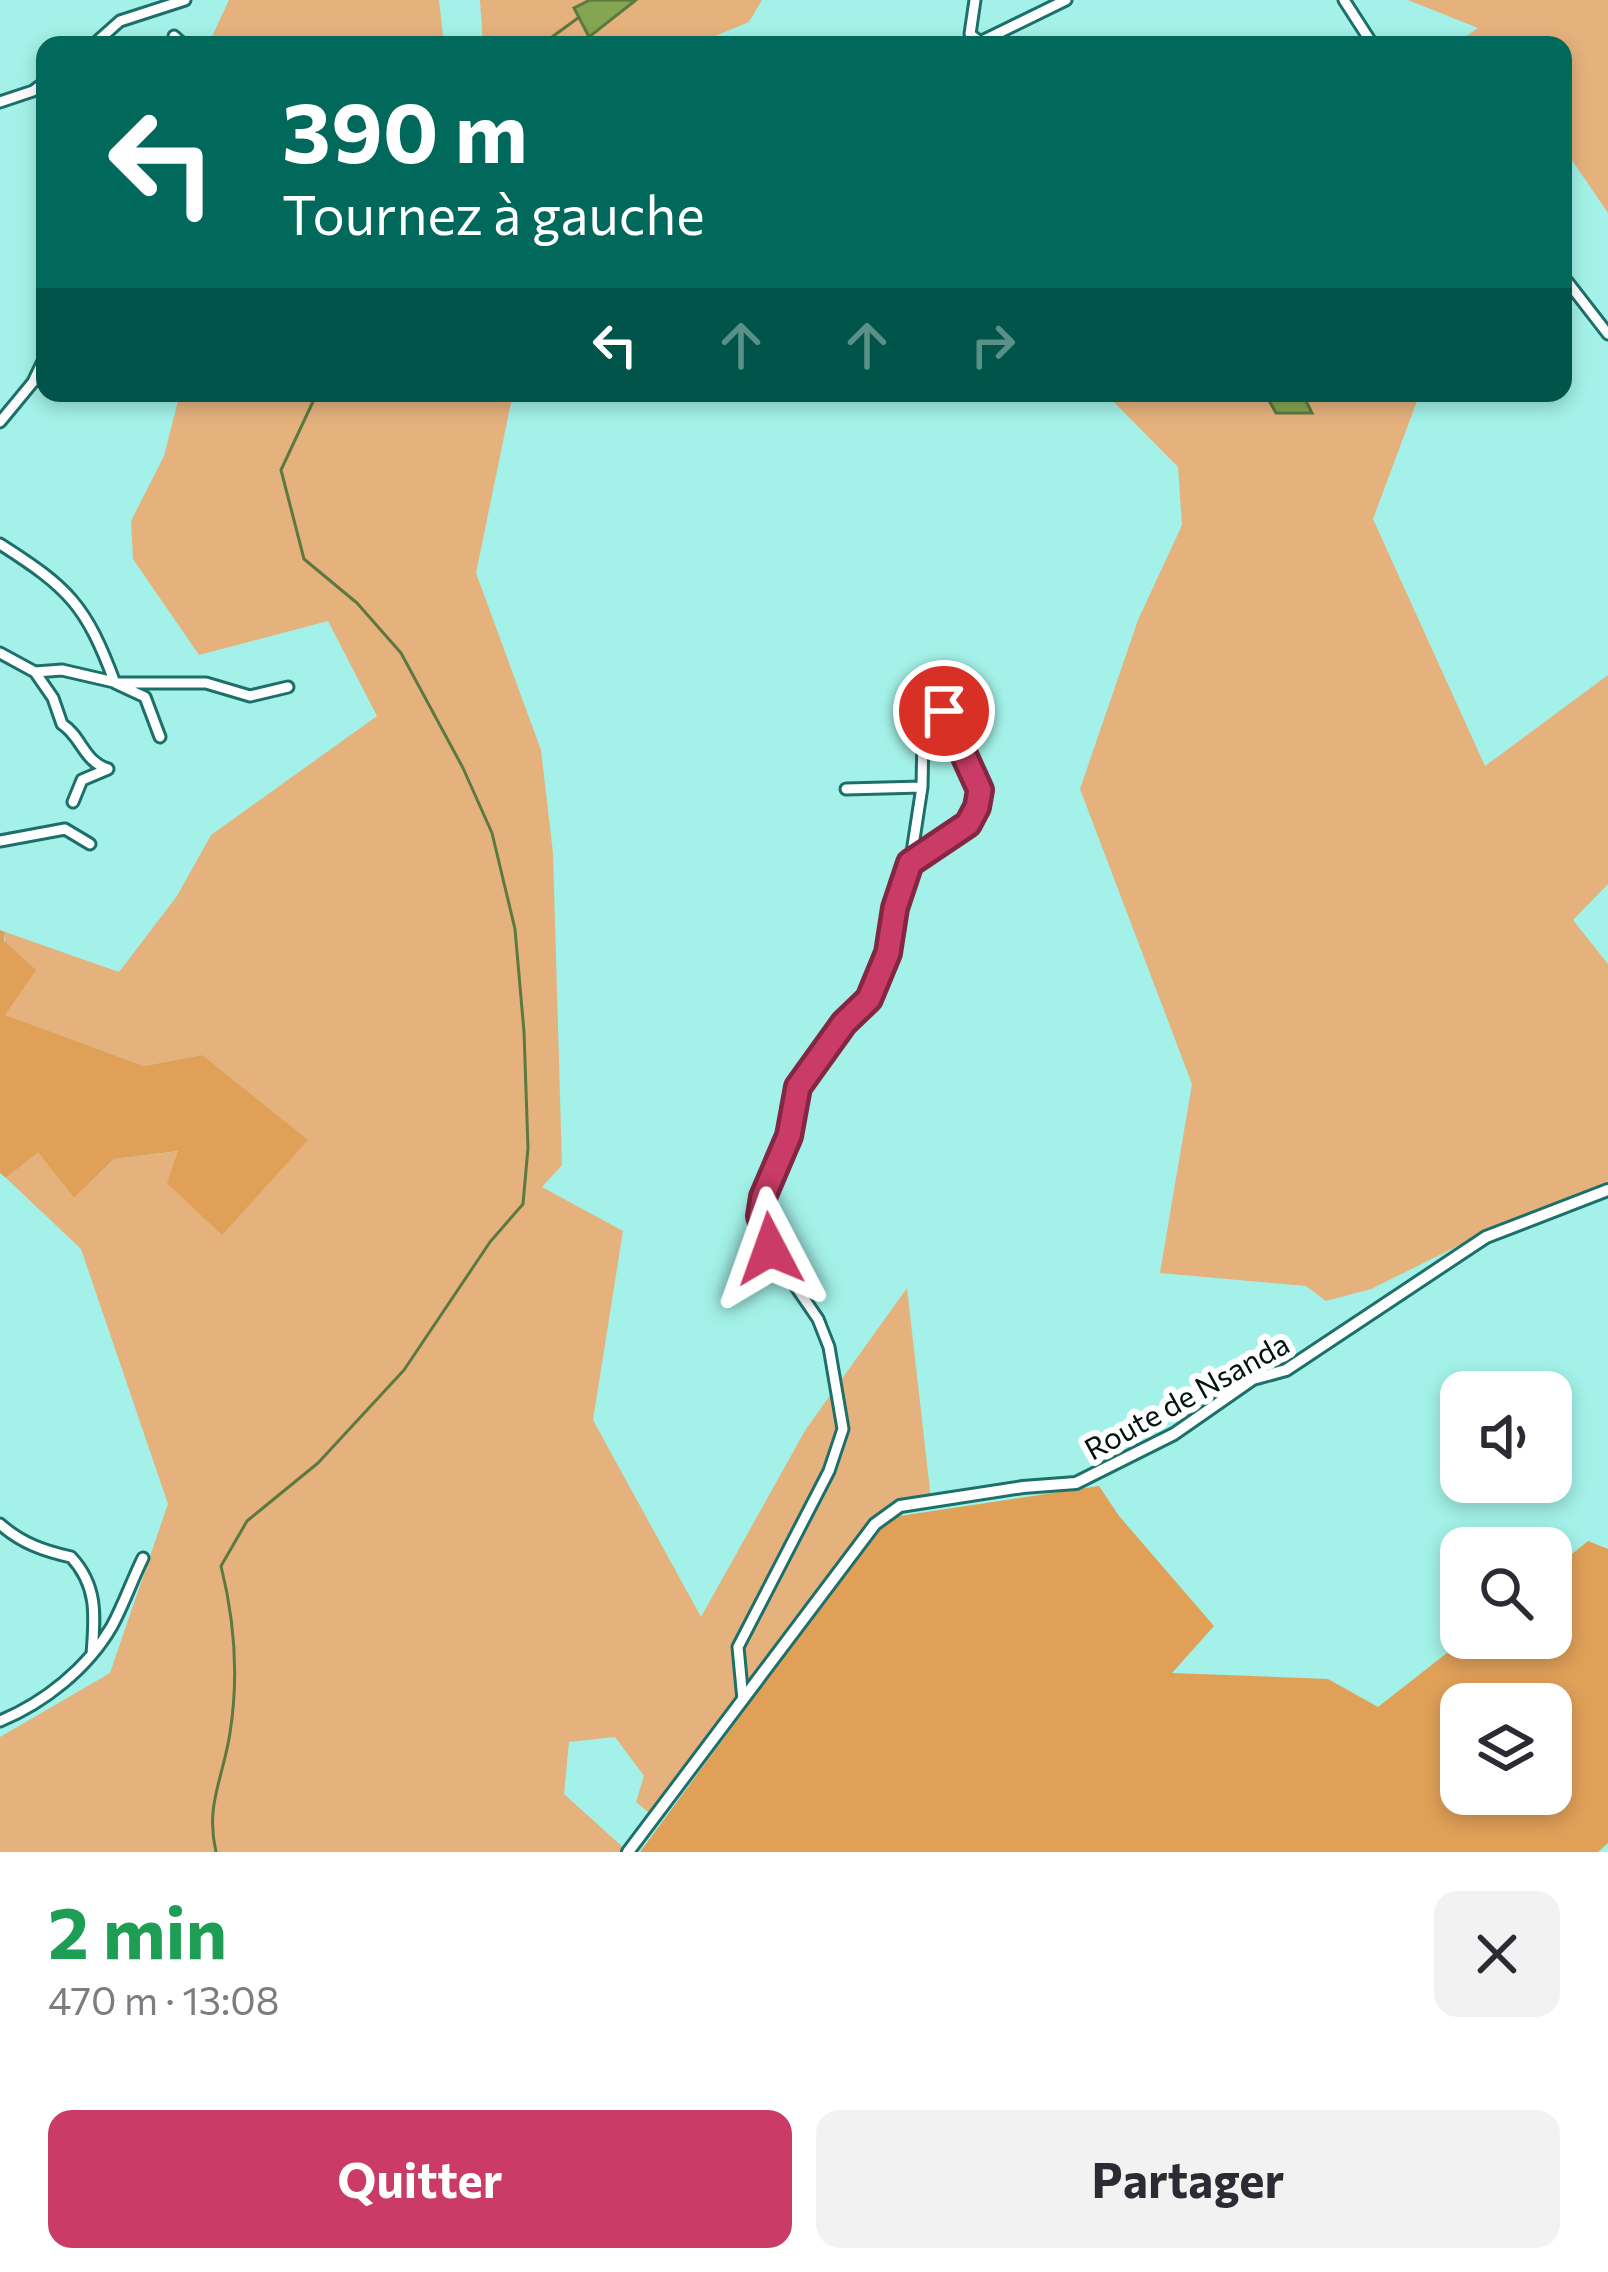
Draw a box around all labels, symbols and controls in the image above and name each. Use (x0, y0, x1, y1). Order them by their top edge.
text: 390 m (282, 78, 528, 180)
icon: left (84, 84, 240, 240)
text: Tournez à gauche (282, 180, 705, 246)
icon: left (582, 312, 648, 378)
icon: ahead (708, 312, 774, 378)
icon: ahead (834, 312, 900, 378)
icon: right (960, 312, 1026, 378)
pin (893, 660, 995, 762)
icon: arrive (911, 678, 977, 744)
position arrow (707, 1186, 833, 1312)
street label: Route de Nsanda (1077, 1323, 1295, 1467)
map controls (1440, 1371, 1572, 1815)
button: sound (1440, 1371, 1572, 1503)
button: search (1440, 1527, 1572, 1659)
button: layers (1440, 1683, 1572, 1815)
text: 2 min (48, 1886, 227, 1974)
button: close (1434, 1891, 1560, 2017)
text: 470 m · 13:08 (48, 1975, 279, 2023)
button: Quitter (48, 2110, 792, 2248)
button: Partager (816, 2110, 1560, 2248)

